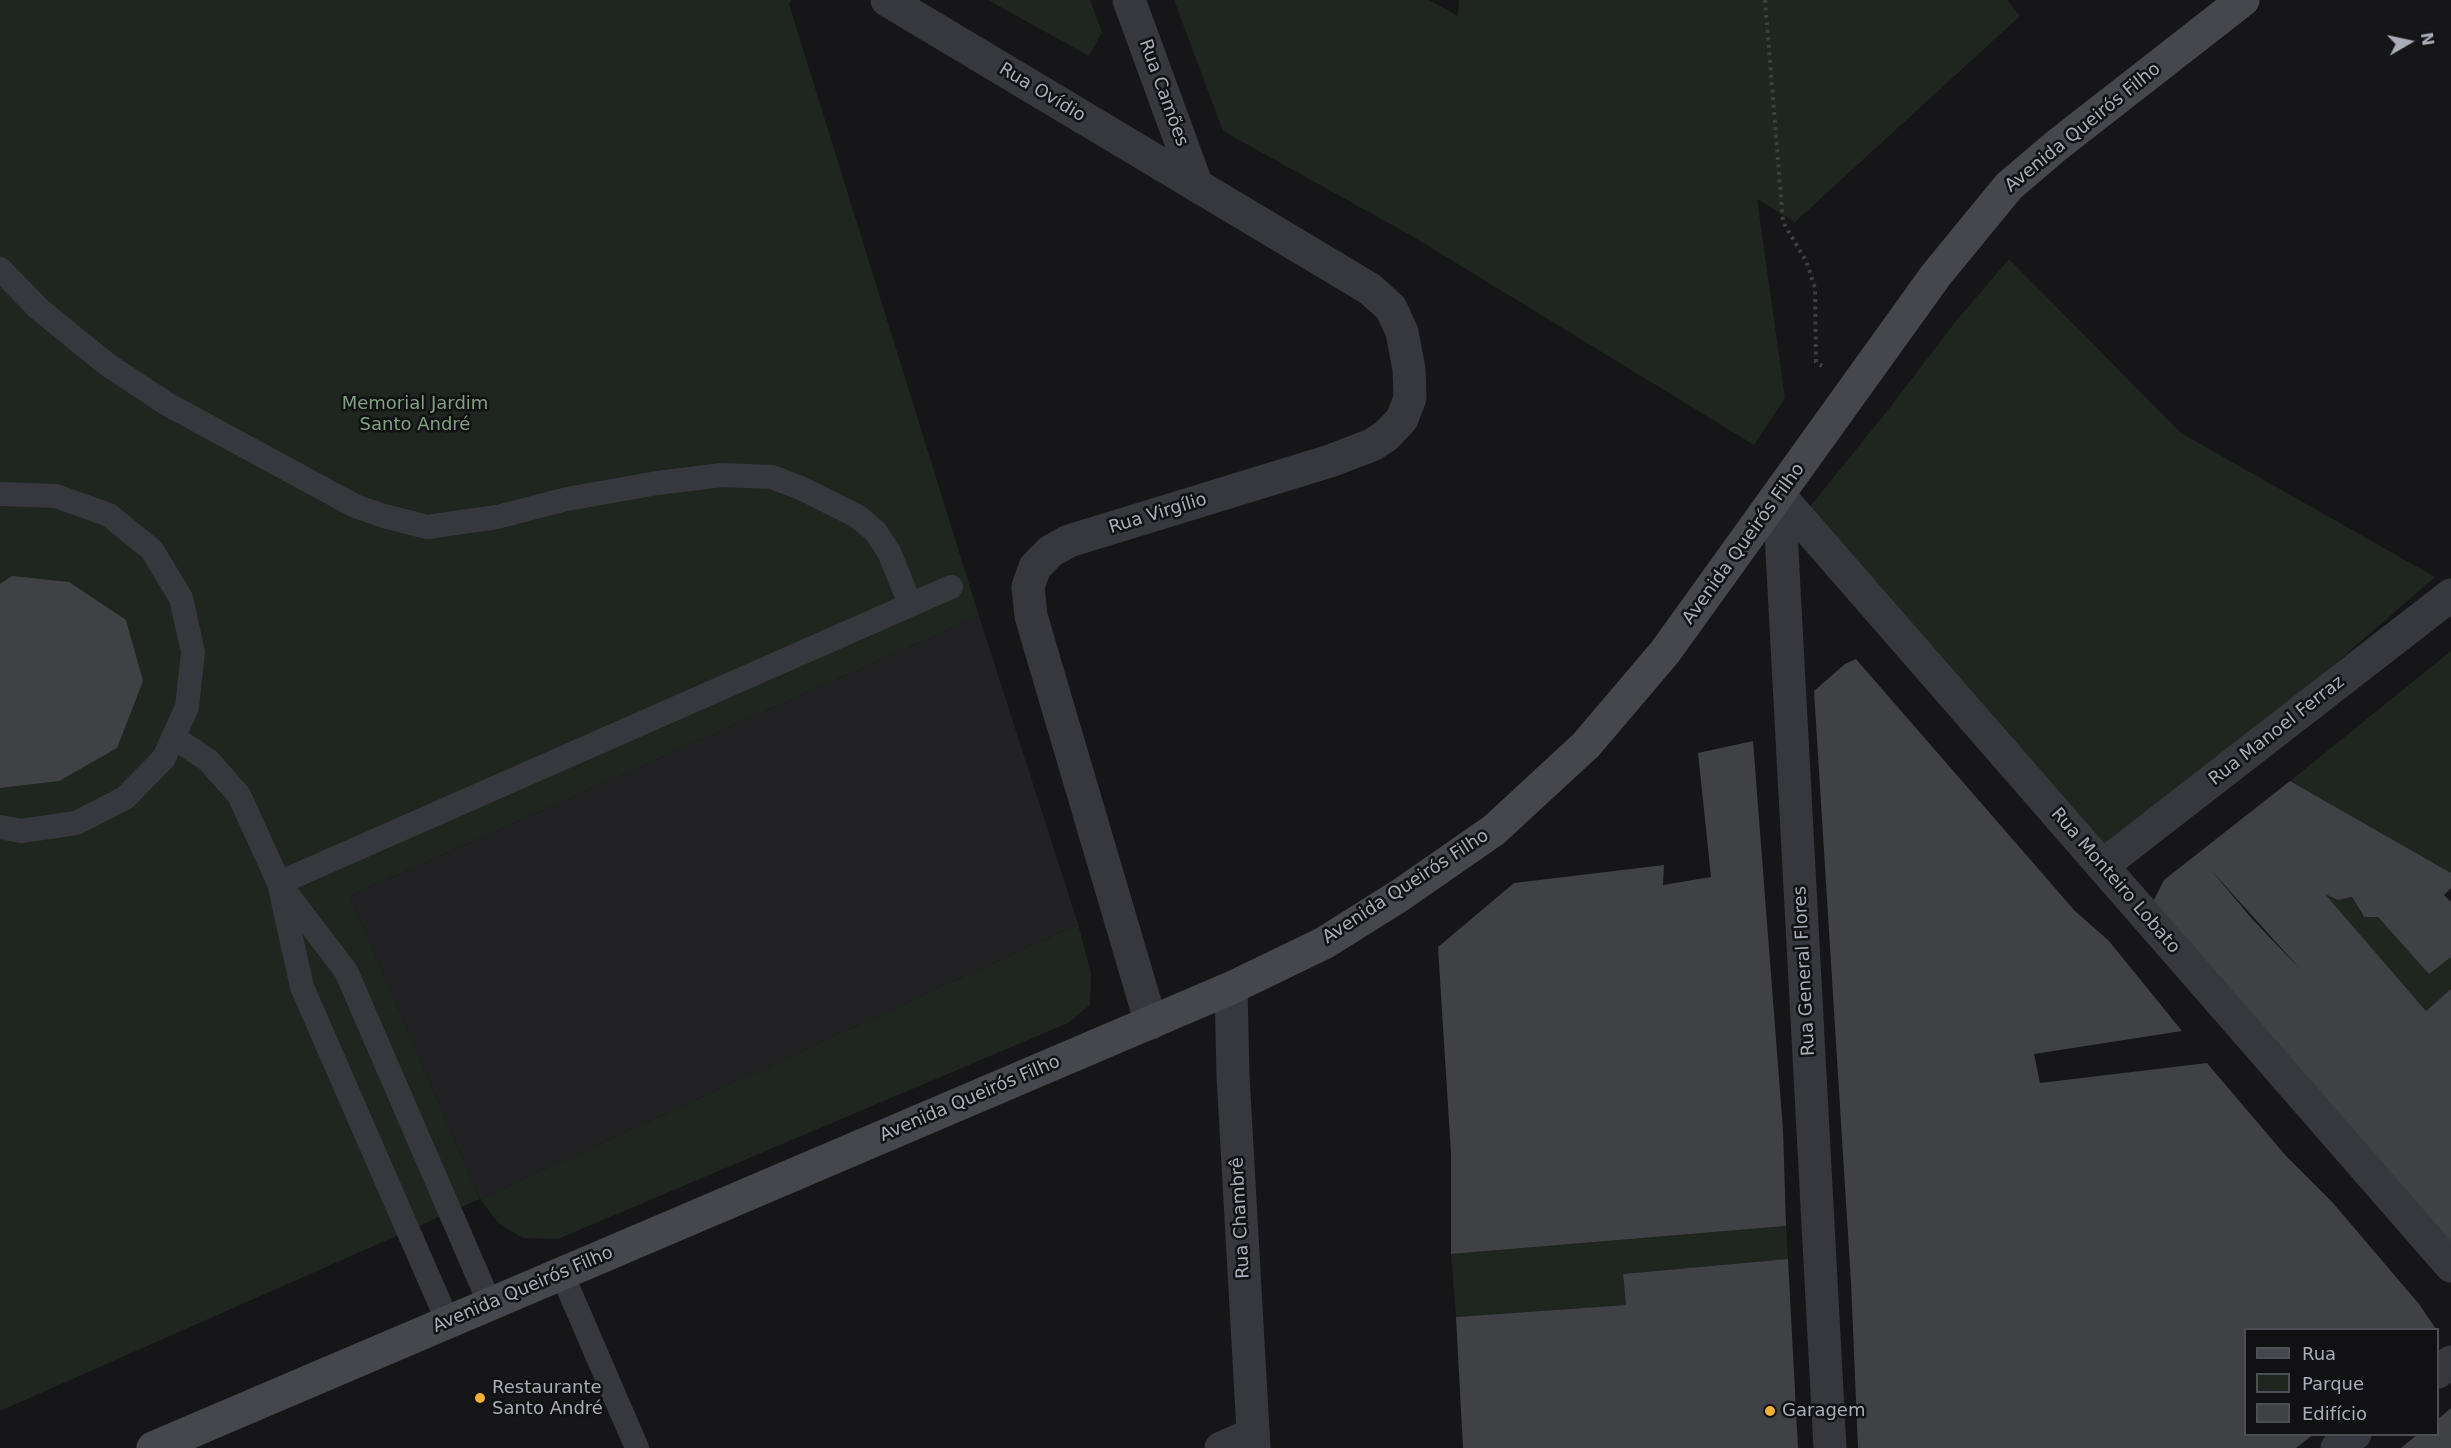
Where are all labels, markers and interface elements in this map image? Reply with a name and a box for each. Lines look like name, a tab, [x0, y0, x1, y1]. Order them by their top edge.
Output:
north arrow	[2379, 12, 2439, 72]
text: N	[2417, 31, 2438, 47]
street label: Rua Camões	[1134, 36, 1192, 150]
street label: Rua Ovídio	[995, 59, 1089, 127]
street label: Avenida Queirós Filho	[2001, 59, 2165, 197]
park label: Memorial Jardim Santo André	[342, 393, 488, 436]
street label: Avenida Queirós Filho	[1678, 459, 1810, 629]
street label: Rua Virgílio	[1106, 489, 1210, 539]
street label: Rua Manoel Ferraz	[2205, 671, 2349, 791]
street label: Rua Monteiro Lobato	[2046, 804, 2184, 958]
street label: Avenida Queirós Filho	[1319, 825, 1493, 949]
street label: Rua General Flores	[1790, 885, 1820, 1057]
street label: Avenida Queirós Filho	[877, 1051, 1063, 1147]
street label: Rua Chambrê	[1227, 1157, 1255, 1279]
street label: Avenida Queirós Filho	[430, 1242, 616, 1338]
legend	[2244, 1328, 2439, 1436]
text: Rua	[2302, 1343, 2336, 1364]
text: Parque	[2302, 1373, 2364, 1394]
place label: Restaurante Santo André	[492, 1377, 603, 1420]
marker: Restaurante Santo André	[473, 1391, 487, 1405]
place label: Garagem	[1782, 1400, 1865, 1422]
text: Edifício	[2302, 1403, 2367, 1424]
marker: Garagem	[1763, 1404, 1777, 1418]

